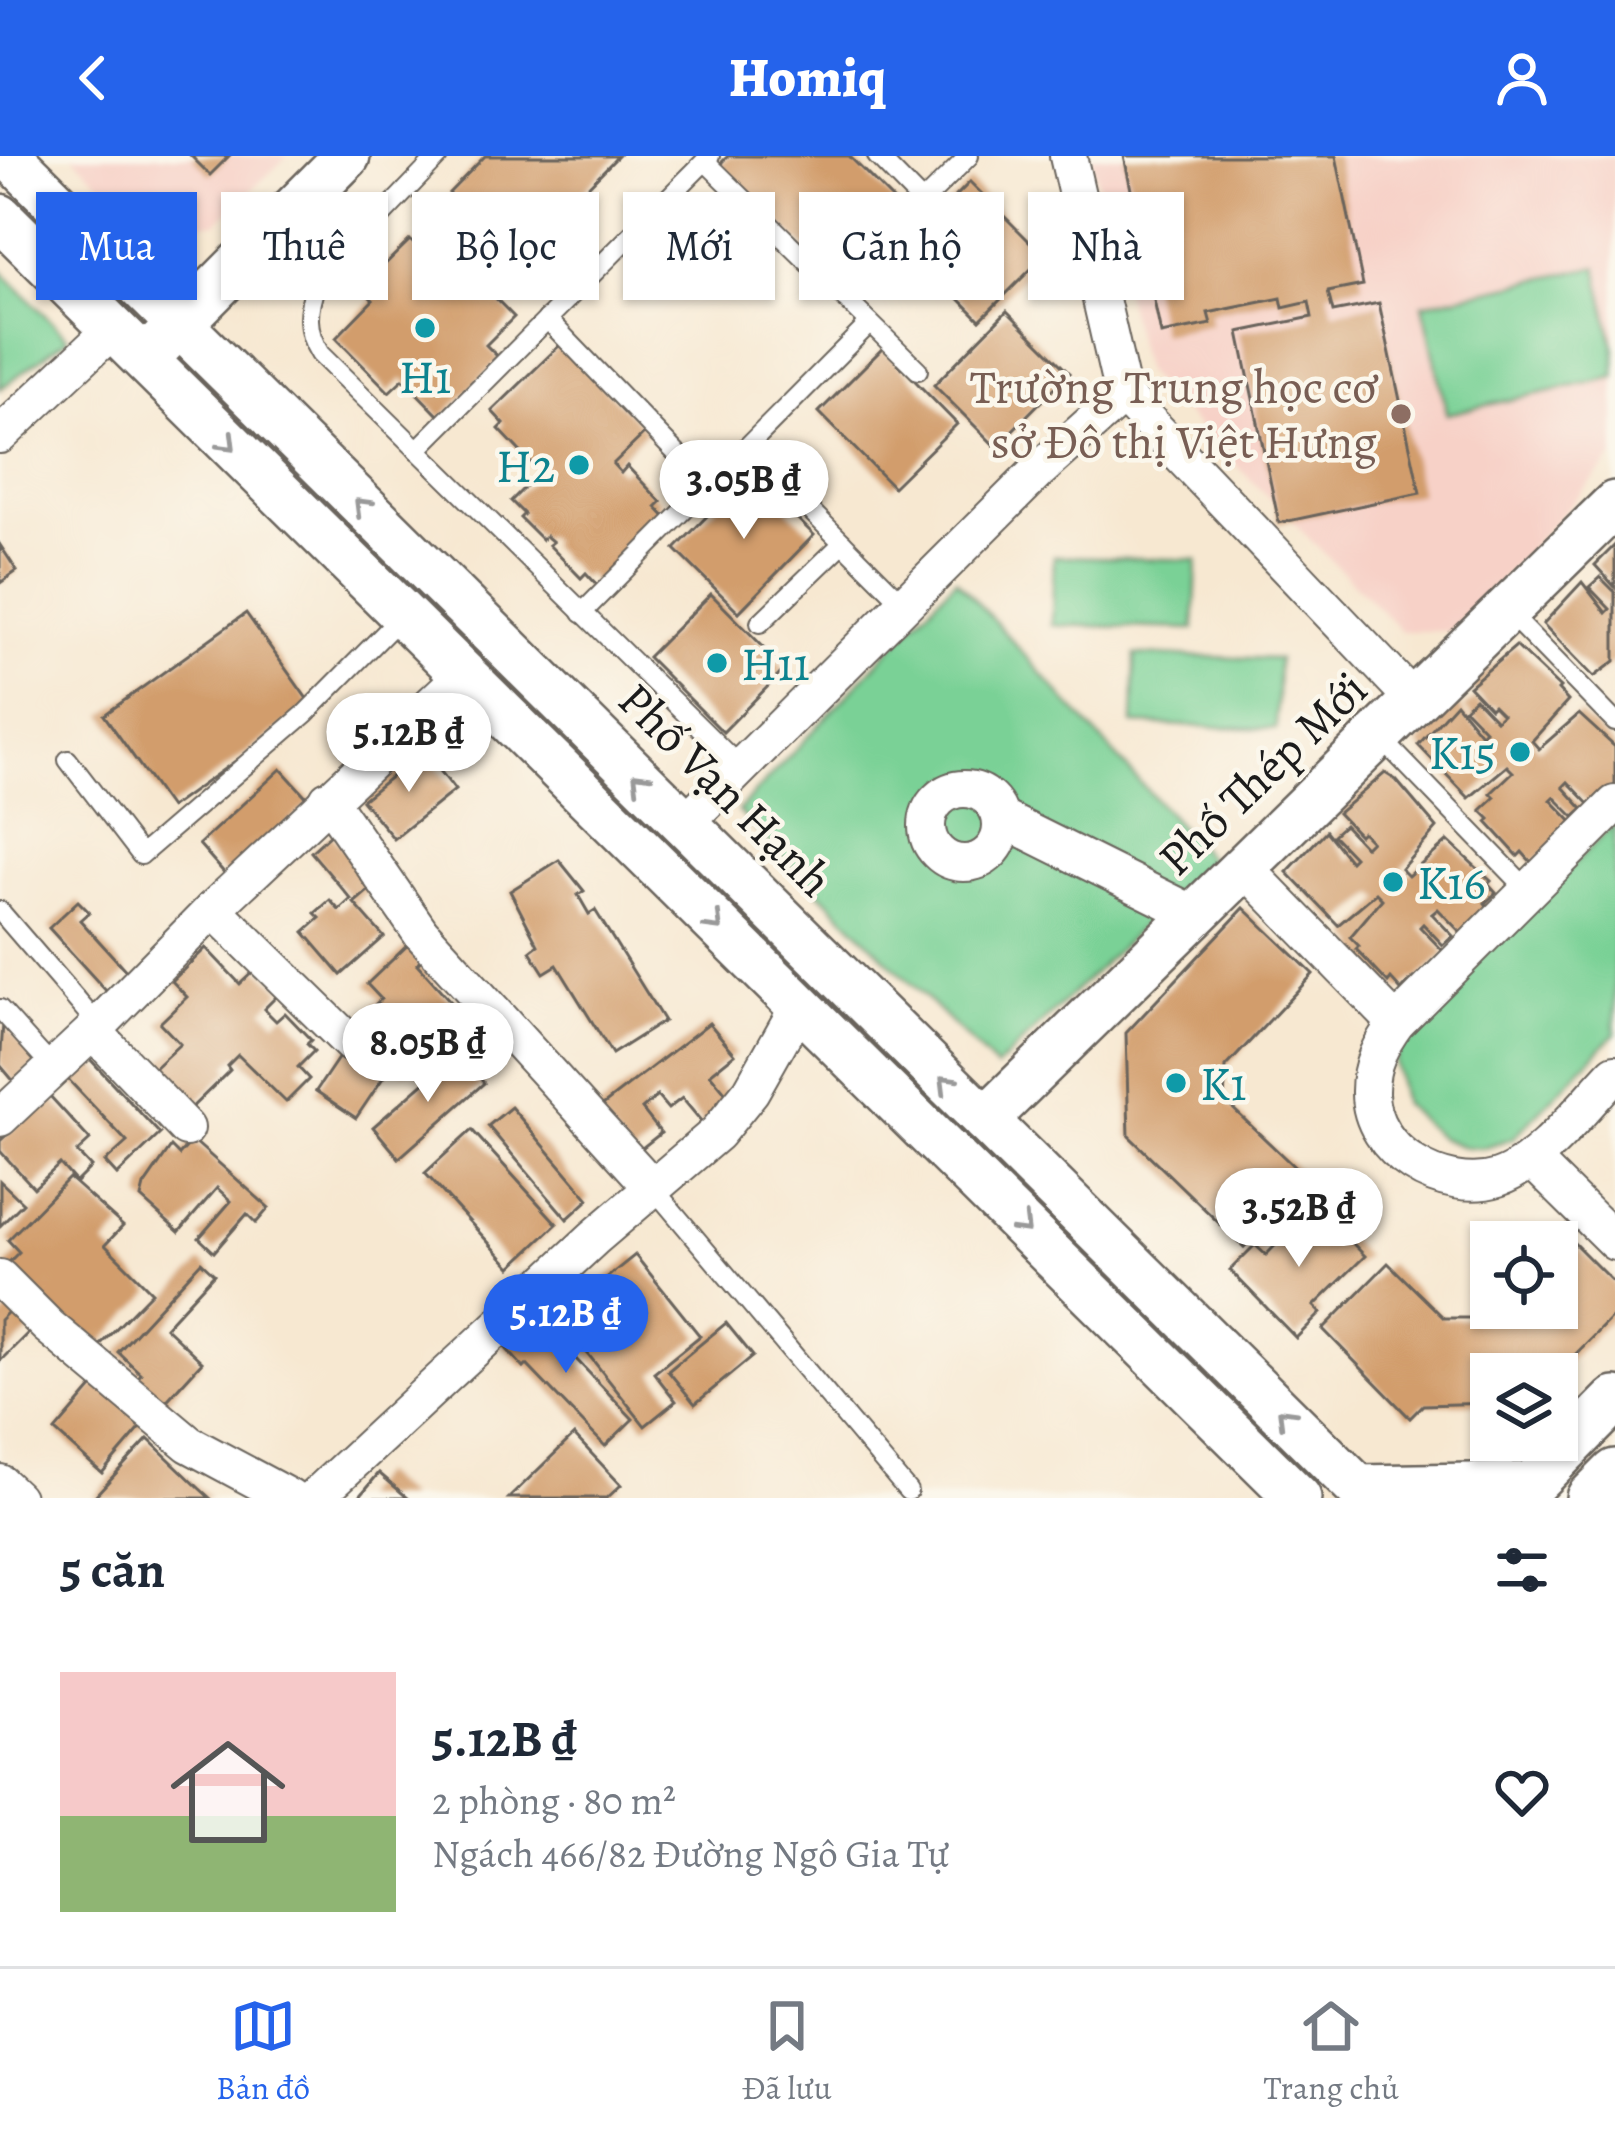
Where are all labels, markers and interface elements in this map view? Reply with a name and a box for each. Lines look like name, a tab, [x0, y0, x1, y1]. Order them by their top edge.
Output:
text: Homiq	[729, 41, 886, 115]
icon: back	[60, 45, 126, 111]
icon: person	[1489, 45, 1555, 111]
chip: Mua	[36, 192, 197, 300]
chip: Thuê	[221, 192, 388, 300]
chip: Bộ lọc	[412, 192, 599, 300]
chip: Mới	[623, 192, 775, 300]
chip: Căn hộ	[799, 192, 1004, 300]
chip: Nhà	[1028, 192, 1184, 300]
marker: H1	[412, 315, 438, 341]
place label: H1	[399, 344, 451, 410]
place label: Trường Trung học cơ sở Đô thị Việt Hưng	[970, 354, 1379, 475]
marker: Trường Trung học cơ sở Đô thị Việt Hưng	[1388, 401, 1414, 427]
one-way arrow	[214, 428, 236, 450]
place label: H2	[496, 433, 555, 499]
pin: 3.05B ₫	[633, 440, 855, 542]
marker: H2	[566, 452, 592, 478]
text: 3.05B ₫	[687, 452, 801, 505]
one-way arrow	[354, 498, 376, 520]
place label: H11	[741, 631, 810, 697]
marker: H11	[704, 650, 730, 676]
street label: Phố Thép Mới	[1144, 657, 1382, 890]
street label: Phố Vạn Hạnh	[603, 668, 847, 912]
pin: 5.12B ₫	[298, 693, 520, 795]
text: 5.12B ₫	[353, 705, 465, 758]
place label: K15	[1429, 720, 1496, 786]
marker: K15	[1507, 739, 1533, 765]
one-way arrow	[632, 772, 654, 794]
place label: K16	[1417, 850, 1486, 916]
marker: K16	[1380, 869, 1406, 895]
one-way arrow	[701, 909, 723, 931]
pin: 8.05B ₫	[317, 1003, 539, 1105]
text: 8.05B ₫	[370, 1015, 486, 1068]
place label: K1	[1200, 1051, 1247, 1117]
marker: K1	[1163, 1070, 1189, 1096]
one-way arrow	[939, 1075, 961, 1097]
pin: 3.52B ₫	[1188, 1168, 1410, 1270]
text: 3.52B ₫	[1242, 1180, 1356, 1233]
one-way arrow	[1009, 1212, 1031, 1234]
map controls	[1470, 1221, 1578, 1461]
button: locate	[1470, 1221, 1578, 1329]
pin: 5.12B ₫	[455, 1274, 677, 1376]
text: 5.12B ₫	[510, 1286, 622, 1339]
button: layers	[1470, 1353, 1578, 1461]
one-way arrow	[1277, 1408, 1299, 1430]
text: 5 căn	[60, 1535, 165, 1605]
icon: filters	[1489, 1537, 1555, 1603]
text: 5.12B ₫	[432, 1704, 578, 1774]
icon: home	[156, 1720, 300, 1864]
icon: heart	[1489, 1759, 1555, 1825]
text: 2 phòng · 80 m²	[432, 1774, 676, 1827]
text: Ngách 466/82 Đường Ngô Gia Tự	[432, 1827, 949, 1880]
tab: Bản đồ	[216, 1993, 310, 2110]
tab: Đã lưu	[742, 1993, 832, 2110]
tab: Trang chủ	[1264, 1993, 1399, 2110]

